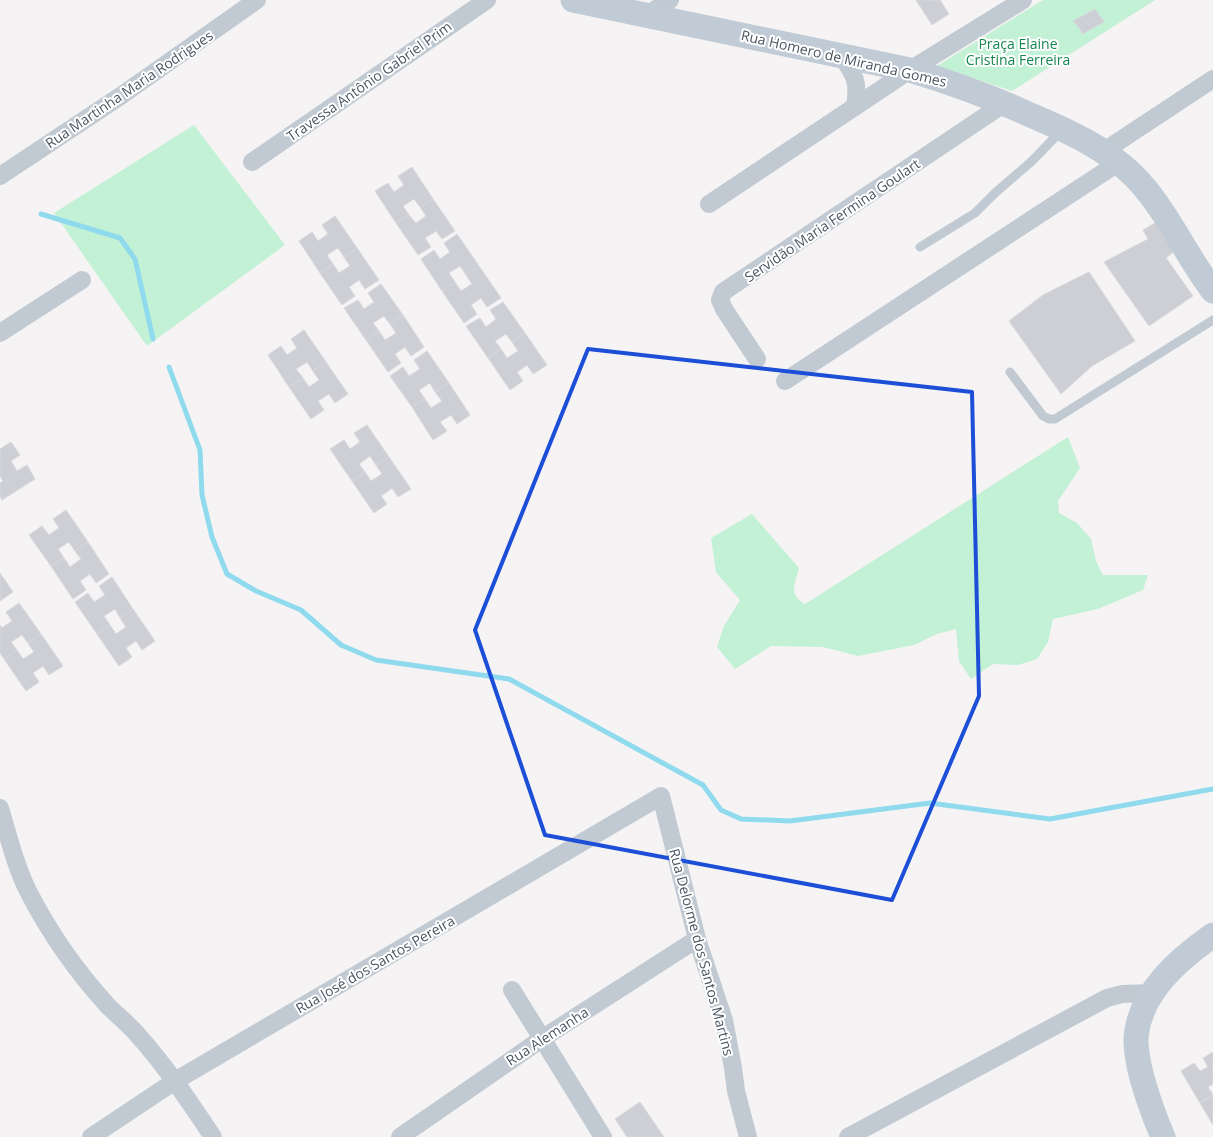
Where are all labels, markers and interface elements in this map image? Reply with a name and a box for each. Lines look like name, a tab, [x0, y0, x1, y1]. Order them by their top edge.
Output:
street label: Travessa Antônio Gabriel Prim	[283, 17, 455, 145]
street label: Rua Martinha Maria Rodrigues	[41, 25, 217, 152]
street label: Rua Homero de Miranda Gomes	[739, 25, 949, 91]
park label: Praça Elaine Cristina Ferreira	[966, 34, 1070, 69]
street label: Servidão Maria Fermina Goulart	[741, 154, 923, 286]
street label: Rua Delorme dos Santos Martins	[665, 846, 739, 1058]
street label: Rua José dos Santos Pereira	[292, 911, 458, 1017]
street label: Rua Alemanha	[502, 1002, 592, 1070]

